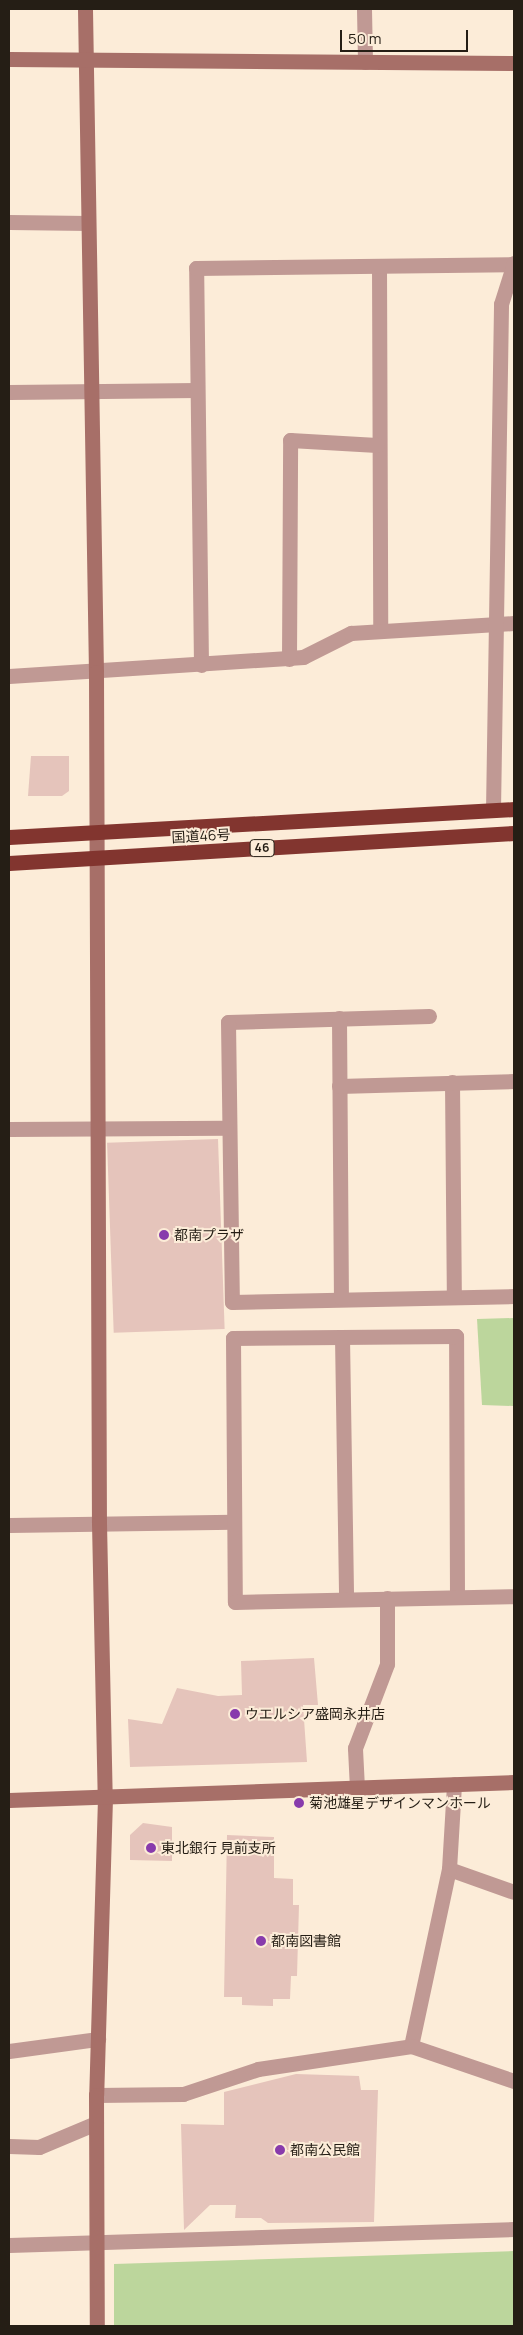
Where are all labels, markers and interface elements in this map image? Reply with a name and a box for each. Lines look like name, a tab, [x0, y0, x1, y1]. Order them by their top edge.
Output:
scale bar	[343, 20, 470, 52]
text: 50 m	[348, 28, 382, 49]
street label: 国道46号	[171, 826, 231, 846]
road number: 46	[250, 838, 274, 858]
place label: 都南プラザ	[174, 1227, 244, 1243]
marker: 都南プラザ	[158, 1229, 170, 1241]
place label: ウエルシア盛岡永井店	[245, 1706, 385, 1722]
marker: ウエルシア盛岡永井店	[229, 1708, 241, 1720]
place label: 菊池雄星デザインマンホール	[309, 1795, 491, 1811]
marker: 菊池雄星デザインマンホール	[293, 1797, 305, 1809]
place label: 東北銀行 見前支所	[161, 1840, 276, 1856]
marker: 東北銀行 見前支所	[145, 1842, 157, 1854]
place label: 都南図書館	[271, 1933, 341, 1949]
marker: 都南図書館	[255, 1935, 267, 1947]
place label: 都南公民館	[290, 2142, 360, 2158]
marker: 都南公民館	[274, 2144, 286, 2156]

